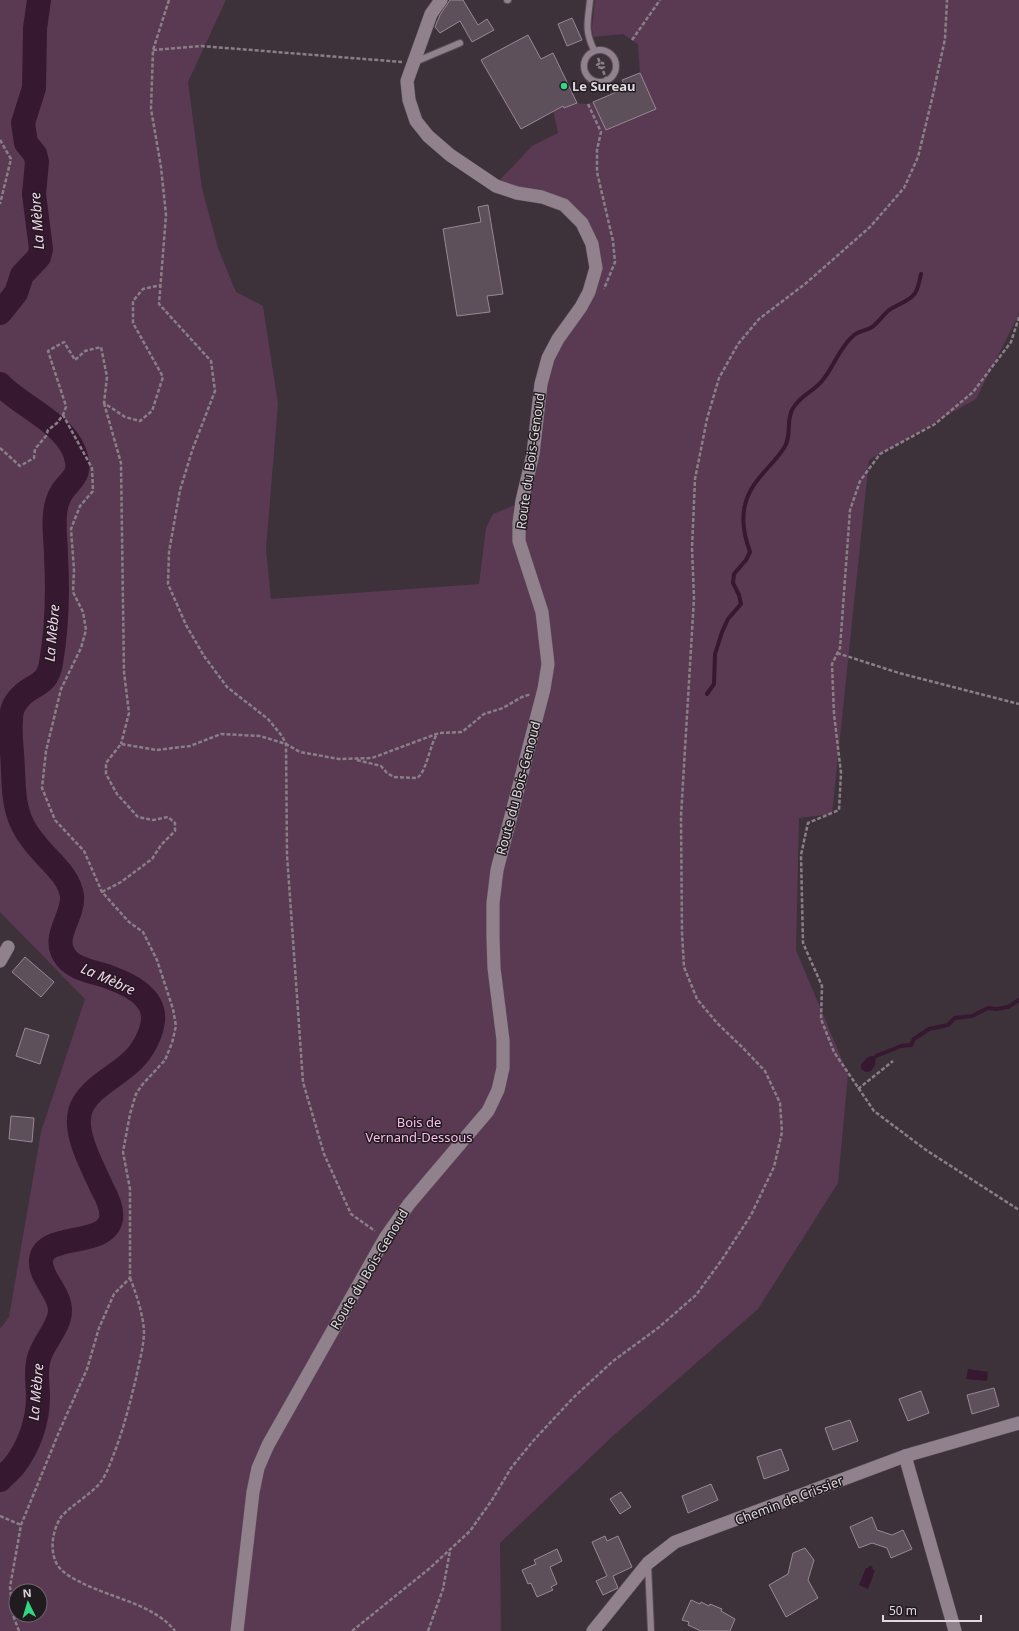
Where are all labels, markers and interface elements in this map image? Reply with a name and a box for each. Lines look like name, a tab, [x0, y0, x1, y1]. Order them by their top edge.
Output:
place label: Le Sureau	[572, 77, 636, 95]
marker: Le Sureau	[559, 81, 569, 91]
water label: La Mèbre	[25, 192, 48, 250]
street label: Route du Bois-Genoud	[512, 392, 548, 530]
water label: La Mèbre	[40, 604, 63, 662]
street label: Route du Bois-Genoud	[491, 719, 545, 857]
water label: La Mèbre	[78, 958, 138, 999]
park label: Bois de Vernand-Dessous	[365, 1113, 473, 1146]
street label: Route du Bois-Genoud	[326, 1205, 412, 1333]
water label: La Mèbre	[24, 1363, 47, 1421]
street label: Chemin de Crissier	[732, 1471, 846, 1529]
north arrow	[8, 1583, 48, 1623]
text: N	[22, 1585, 32, 1600]
scale bar	[883, 1597, 981, 1623]
text: 50 m	[889, 1602, 917, 1619]

